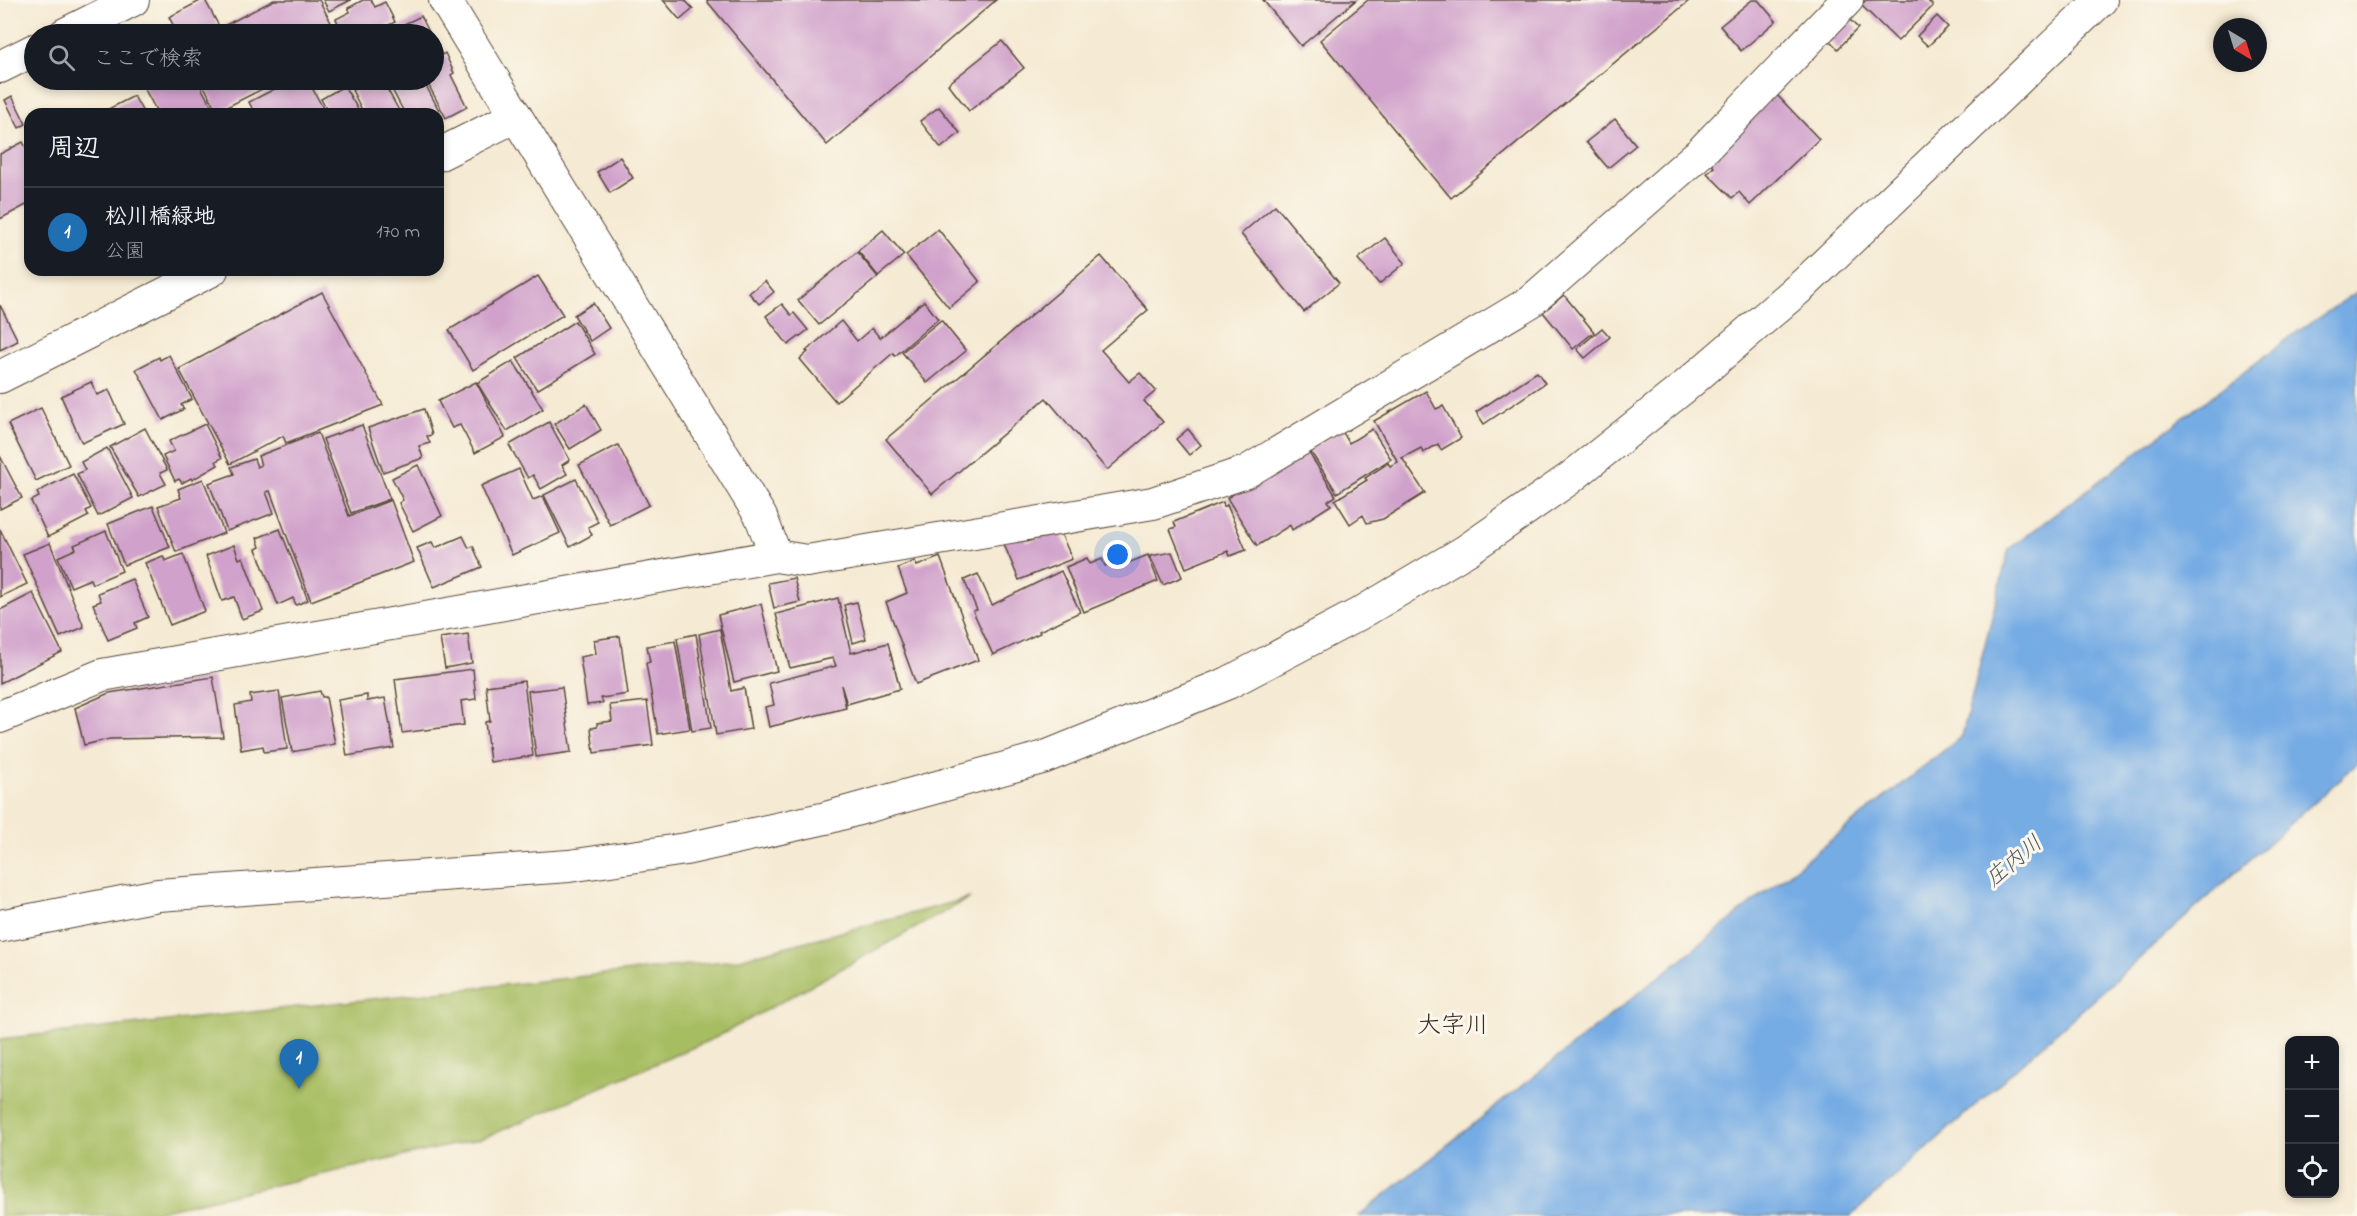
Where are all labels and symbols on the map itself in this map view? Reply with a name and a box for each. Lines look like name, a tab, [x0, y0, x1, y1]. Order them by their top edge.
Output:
north arrow	[2213, 18, 2267, 72]
your location	[1103, 540, 1132, 569]
water label: 庄内川	[1979, 829, 2050, 896]
district label: 大字川	[1417, 1009, 1489, 1044]
pin: 1	[280, 1040, 318, 1089]

